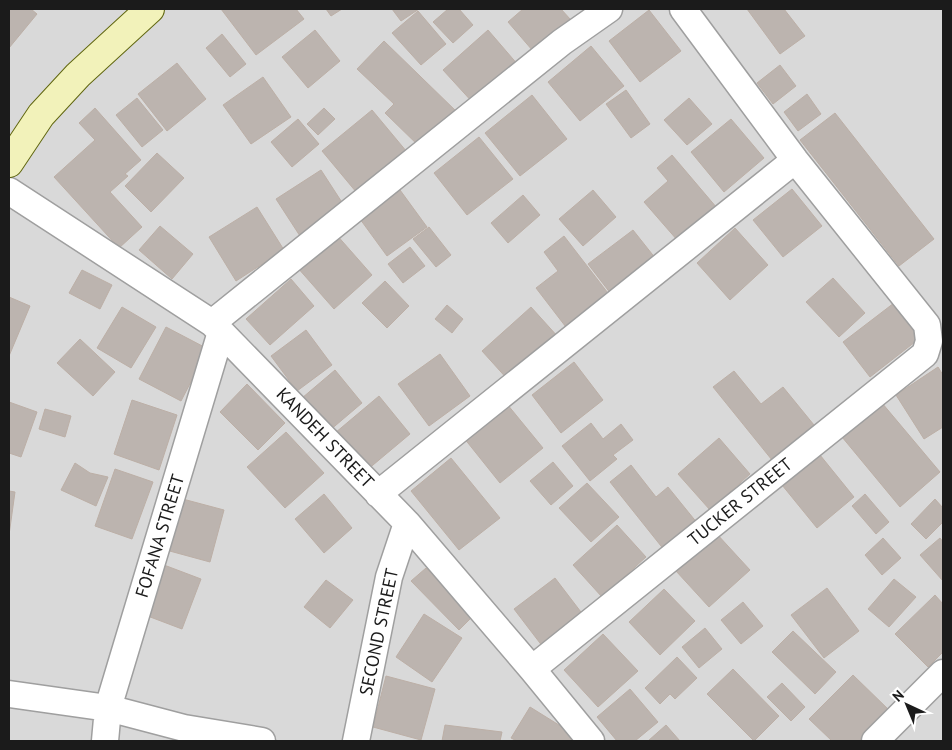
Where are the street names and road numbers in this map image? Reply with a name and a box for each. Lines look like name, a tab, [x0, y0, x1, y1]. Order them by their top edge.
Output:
street label: KANDEH STREET	[272, 383, 379, 493]
street label: TUCKER STREET	[683, 452, 797, 551]
street label: FOFANA STREET	[130, 471, 189, 600]
street label: SECOND STREET	[354, 566, 403, 698]

